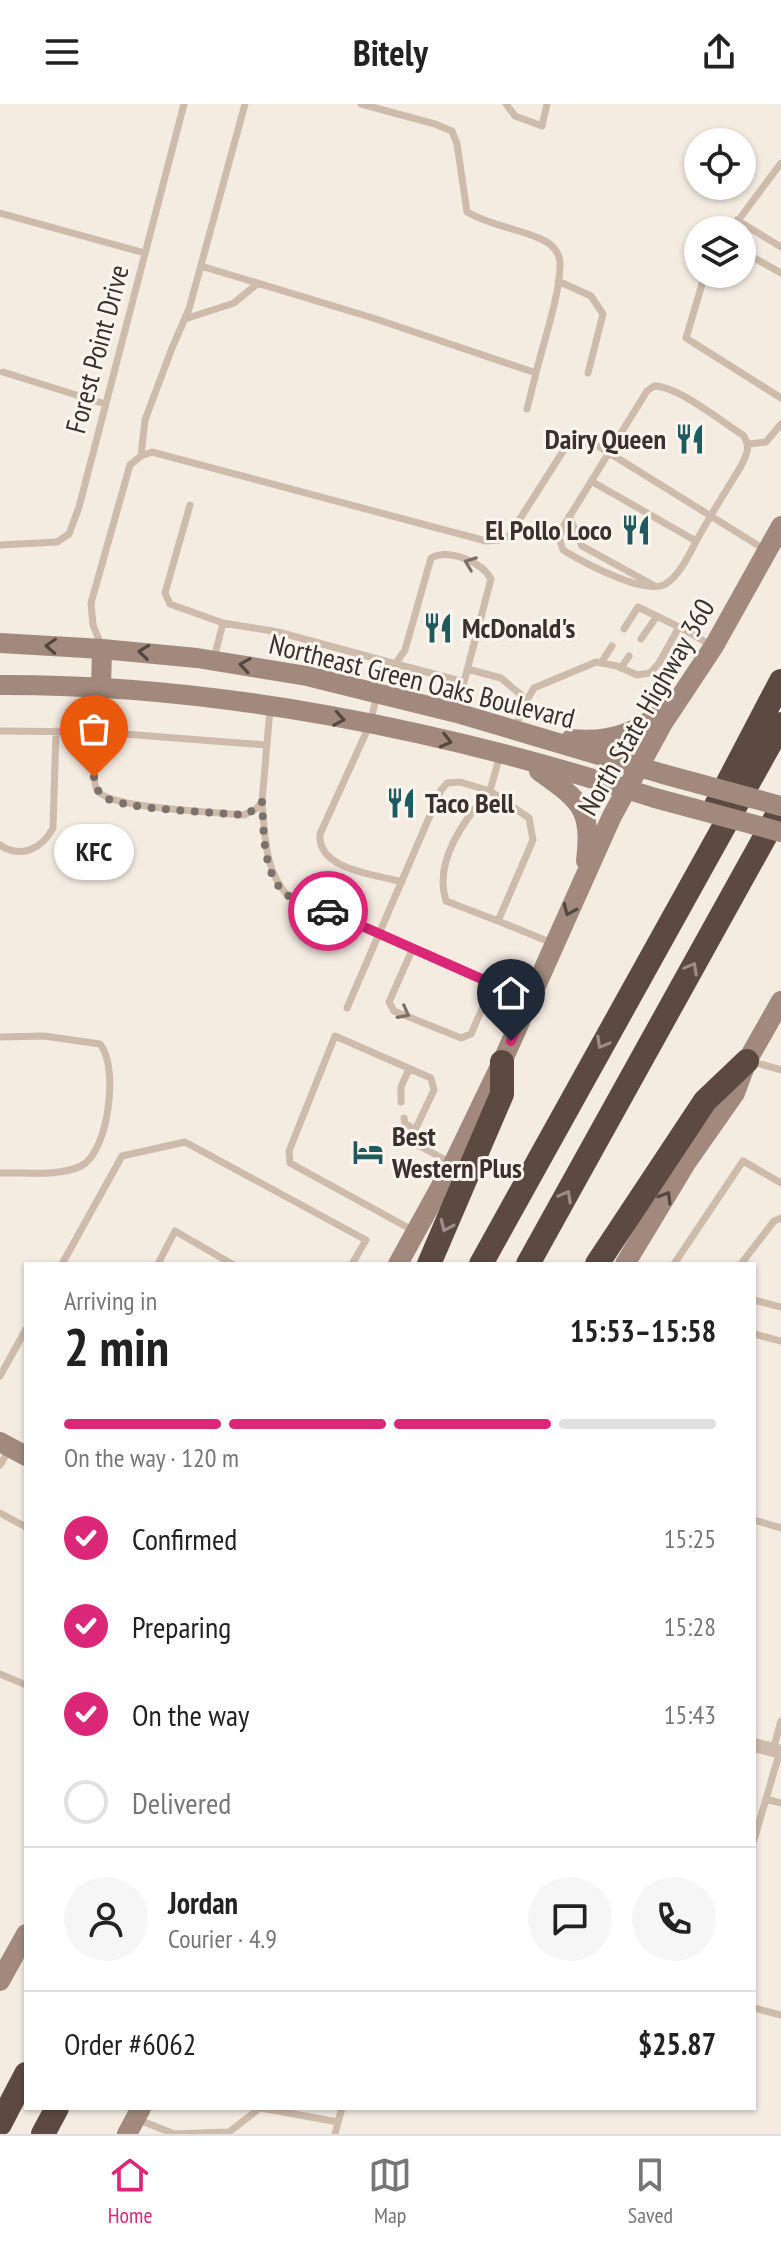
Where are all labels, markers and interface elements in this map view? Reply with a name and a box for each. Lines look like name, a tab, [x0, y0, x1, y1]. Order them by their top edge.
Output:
text: Bitely	[353, 29, 428, 76]
icon: menu	[40, 30, 84, 74]
icon: share	[697, 30, 741, 74]
map controls	[684, 128, 756, 288]
button: locate	[684, 128, 756, 200]
button: layers	[684, 216, 756, 288]
street label: Forest Point Drive	[56, 261, 137, 437]
place label: Dairy Queen	[545, 420, 666, 457]
restaurant icon: Dairy Queen	[673, 422, 707, 456]
place label: El Pollo Loco	[485, 511, 612, 548]
restaurant icon: El Pollo Loco	[619, 513, 653, 547]
one-way arrow	[464, 556, 478, 573]
street label: North State Highway 360	[569, 592, 723, 822]
place label: McDonald's	[462, 609, 576, 646]
restaurant icon: McDonald's	[421, 611, 455, 645]
street label: Northeast Green Oaks Boulevard	[265, 625, 579, 736]
one-way arrow	[44, 638, 57, 655]
one-way arrow	[137, 644, 150, 661]
one-way arrow	[238, 658, 252, 675]
pin	[60, 695, 128, 777]
icon: bag	[72, 707, 116, 751]
one-way arrow	[333, 709, 346, 726]
one-way arrow	[438, 731, 452, 748]
place label: Taco Bell	[425, 784, 515, 821]
restaurant icon: Taco Bell	[384, 786, 418, 820]
callout: KFC	[54, 825, 134, 881]
text: KFC	[76, 835, 112, 868]
courier	[288, 871, 368, 951]
icon: car	[306, 889, 350, 933]
one-way arrow	[563, 902, 579, 916]
pin	[477, 959, 545, 1041]
one-way arrow	[682, 963, 698, 977]
icon: home	[489, 971, 533, 1015]
one-way arrow	[396, 1004, 410, 1019]
one-way arrow	[596, 1035, 612, 1049]
place label: Best Western Plus	[391, 1117, 522, 1186]
hotel icon: Best Western Plus	[351, 1135, 385, 1169]
one-way arrow	[556, 1190, 572, 1205]
one-way arrow	[656, 1191, 671, 1206]
one-way arrow	[440, 1218, 456, 1233]
text: Arriving in	[64, 1284, 157, 1317]
text: 15:53–15:58	[570, 1311, 716, 1350]
text: 2 min	[64, 1313, 169, 1380]
text: On the way · 120 m	[64, 1441, 239, 1474]
icon: check	[64, 1516, 108, 1560]
text: Confirmed	[132, 1519, 237, 1558]
text: 15:25	[664, 1522, 716, 1555]
icon: check	[64, 1604, 108, 1648]
text: Preparing	[132, 1607, 231, 1646]
text: 15:28	[664, 1610, 716, 1643]
icon: check	[64, 1692, 108, 1736]
text: On the way	[132, 1695, 249, 1734]
text: 15:43	[664, 1698, 716, 1731]
text: Delivered	[132, 1783, 231, 1822]
button: person	[64, 1877, 148, 1961]
button: chat	[528, 1877, 612, 1961]
button: phone	[632, 1877, 716, 1961]
text: Jordan	[168, 1883, 238, 1922]
text: Courier · 4.9	[168, 1922, 277, 1955]
text: Order #6062	[64, 2024, 196, 2063]
text: $25.87	[638, 2024, 716, 2063]
tab: Home	[108, 2153, 153, 2229]
tab: Map	[368, 2153, 412, 2229]
tab: Saved	[628, 2153, 673, 2229]

